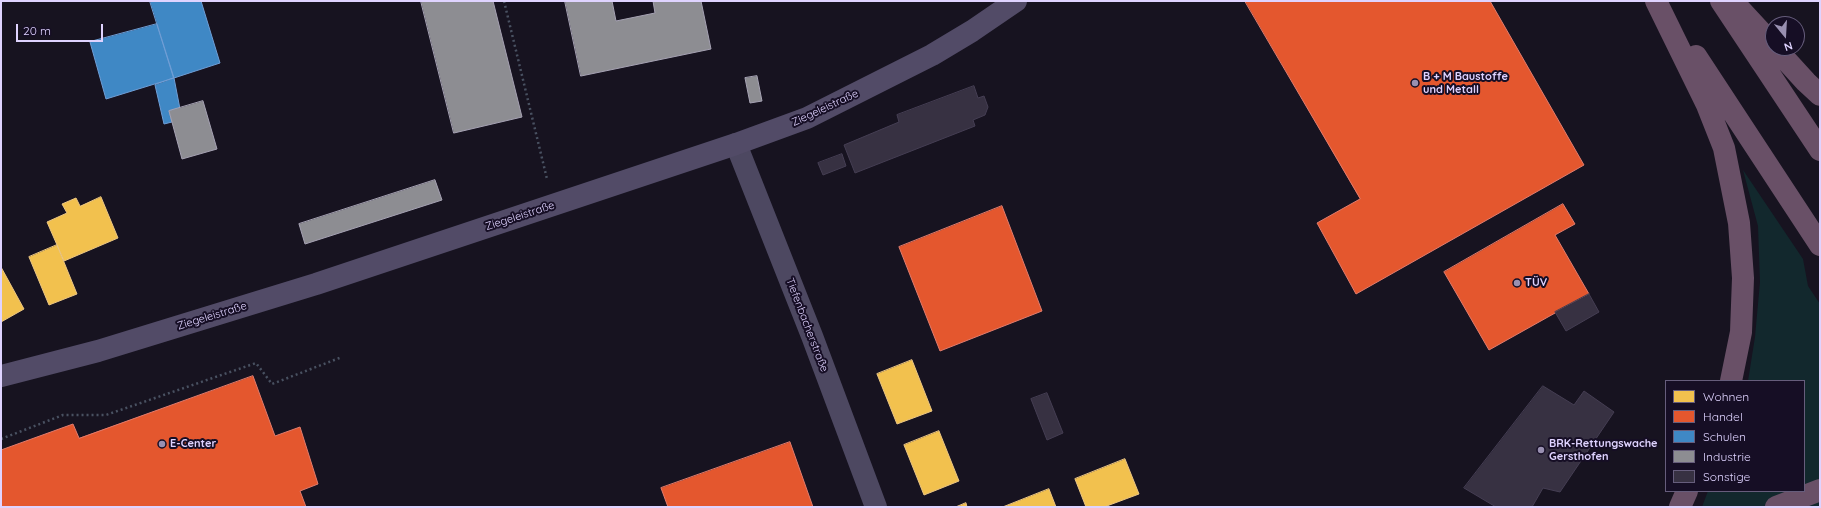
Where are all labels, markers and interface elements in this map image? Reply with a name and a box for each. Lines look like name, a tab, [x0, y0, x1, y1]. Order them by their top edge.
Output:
scale bar	[18, 16, 105, 42]
north arrow	[1765, 16, 1805, 56]
text: 20 m	[23, 23, 51, 38]
text: N	[1782, 39, 1794, 54]
place label: B + M Baustoffe und Metall	[1423, 70, 1508, 96]
marker: B + M Baustoffe und Metall	[1410, 78, 1420, 88]
street label: Ziegeleistraße	[790, 87, 860, 129]
street label: Ziegeleistraße	[484, 199, 556, 233]
street label: Tiefenbacherstraße	[783, 276, 831, 374]
place label: TÜV	[1525, 276, 1547, 290]
marker: TÜV	[1512, 278, 1522, 288]
street label: Ziegeleistraße	[176, 299, 248, 333]
legend	[1665, 380, 1805, 492]
text: Wohnen	[1703, 389, 1749, 404]
text: Handel	[1703, 409, 1743, 424]
text: Schulen	[1703, 429, 1746, 444]
place label: E-Center	[170, 437, 216, 451]
place label: BRK-Rettungswache Gersthofen	[1549, 437, 1658, 463]
marker: E-Center	[157, 439, 167, 449]
marker: BRK-Rettungswache Gersthofen	[1536, 445, 1546, 455]
text: Industrie	[1703, 449, 1751, 464]
text: Sonstige	[1703, 469, 1750, 484]

